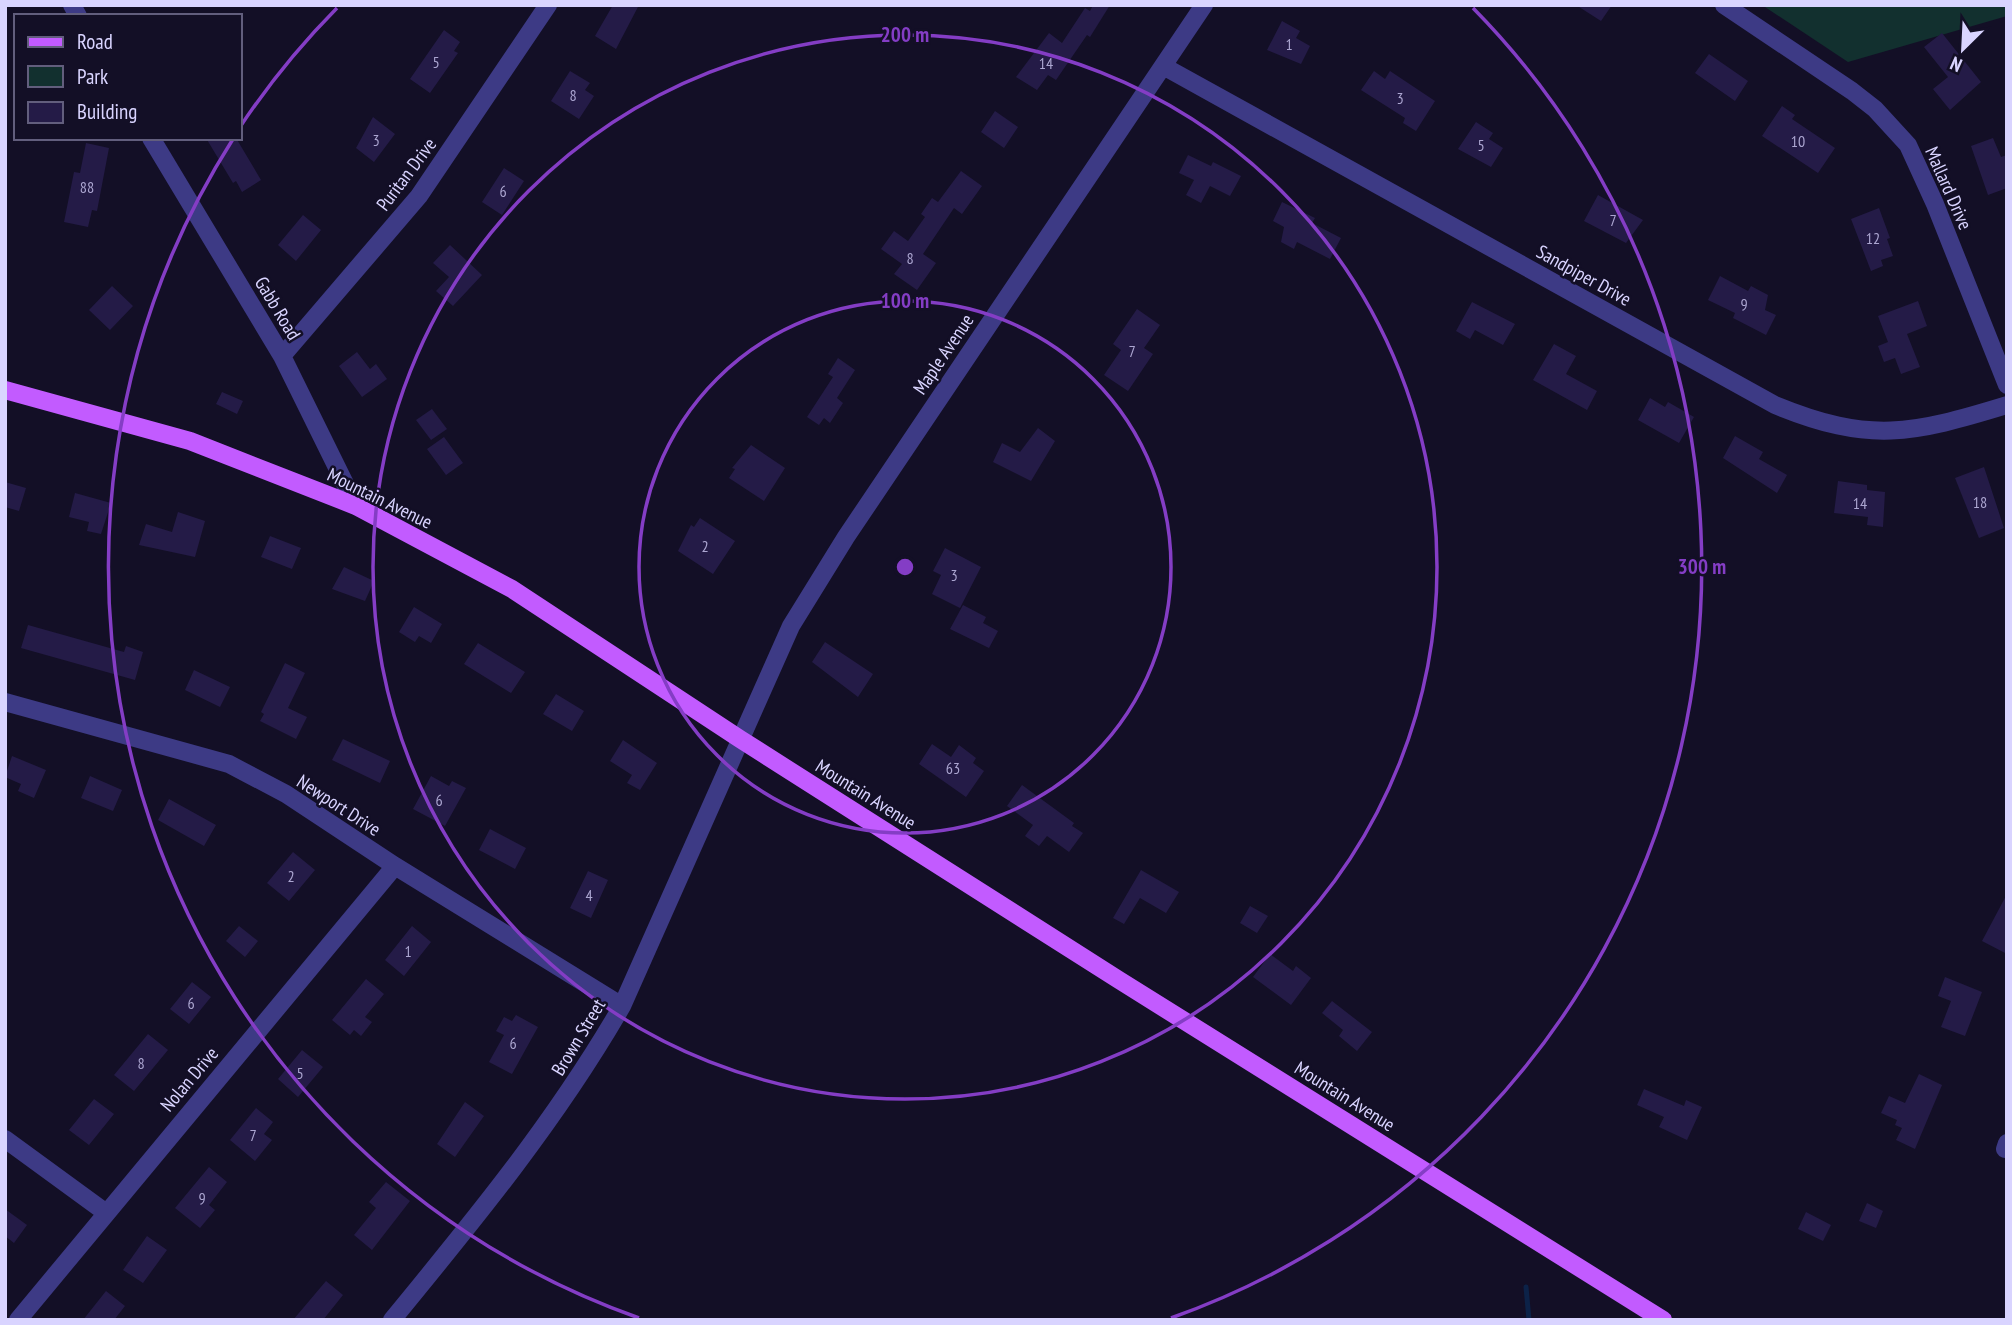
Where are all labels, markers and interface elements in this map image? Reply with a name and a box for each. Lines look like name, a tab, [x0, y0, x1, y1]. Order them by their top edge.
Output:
legend	[14, 14, 242, 140]
north arrow	[1928, 14, 1998, 84]
text: 200 m	[881, 21, 929, 48]
text: Road	[77, 28, 113, 55]
house number: 1	[1285, 34, 1293, 54]
text: N	[1947, 51, 1966, 78]
house number: 5	[432, 52, 440, 72]
house number: 14	[1039, 53, 1053, 73]
text: Park	[77, 63, 108, 90]
house number: 8	[569, 85, 577, 105]
house number: 3	[1396, 88, 1404, 108]
text: Building	[77, 98, 137, 125]
house number: 3	[372, 130, 380, 150]
house number: 10	[1791, 131, 1805, 151]
street label: Puritan Drive	[371, 133, 441, 215]
house number: 5	[1477, 135, 1485, 155]
street label: Mallard Drive	[1920, 143, 1978, 233]
house number: 88	[80, 177, 94, 197]
house number: 6	[499, 181, 507, 201]
house number: 7	[1609, 210, 1617, 230]
house number: 12	[1866, 228, 1880, 248]
street label: Sandpiper Drive	[1532, 239, 1636, 311]
house number: 8	[906, 248, 914, 268]
street label: Gabb Road	[250, 272, 306, 344]
text: 100 m	[881, 287, 929, 314]
house number: 9	[1740, 294, 1748, 314]
street label: Maple Avenue	[907, 309, 979, 399]
house number: 7	[1128, 341, 1136, 361]
street label: Mountain Avenue	[324, 462, 437, 534]
house number: 18	[1973, 492, 1987, 512]
house number: 14	[1853, 493, 1867, 513]
house number: 2	[701, 536, 709, 556]
text: 300 m	[1678, 553, 1726, 580]
centre of rings	[893, 555, 917, 579]
house number: 3	[950, 565, 958, 585]
street label: Mountain Avenue	[811, 754, 921, 834]
house number: 63	[946, 758, 960, 778]
street label: Newport Drive	[293, 769, 386, 841]
house number: 6	[435, 790, 443, 810]
house number: 2	[287, 866, 295, 886]
house number: 4	[585, 885, 593, 905]
house number: 1	[404, 941, 412, 961]
house number: 6	[187, 993, 195, 1013]
street label: Brown Street	[546, 994, 611, 1080]
house number: 6	[509, 1033, 517, 1053]
street label: Nolan Drive	[155, 1042, 223, 1116]
house number: 8	[137, 1053, 145, 1073]
street label: Mountain Avenue	[1290, 1056, 1400, 1136]
house number: 5	[296, 1063, 304, 1083]
house number: 7	[249, 1125, 257, 1145]
house number: 9	[198, 1188, 206, 1208]

